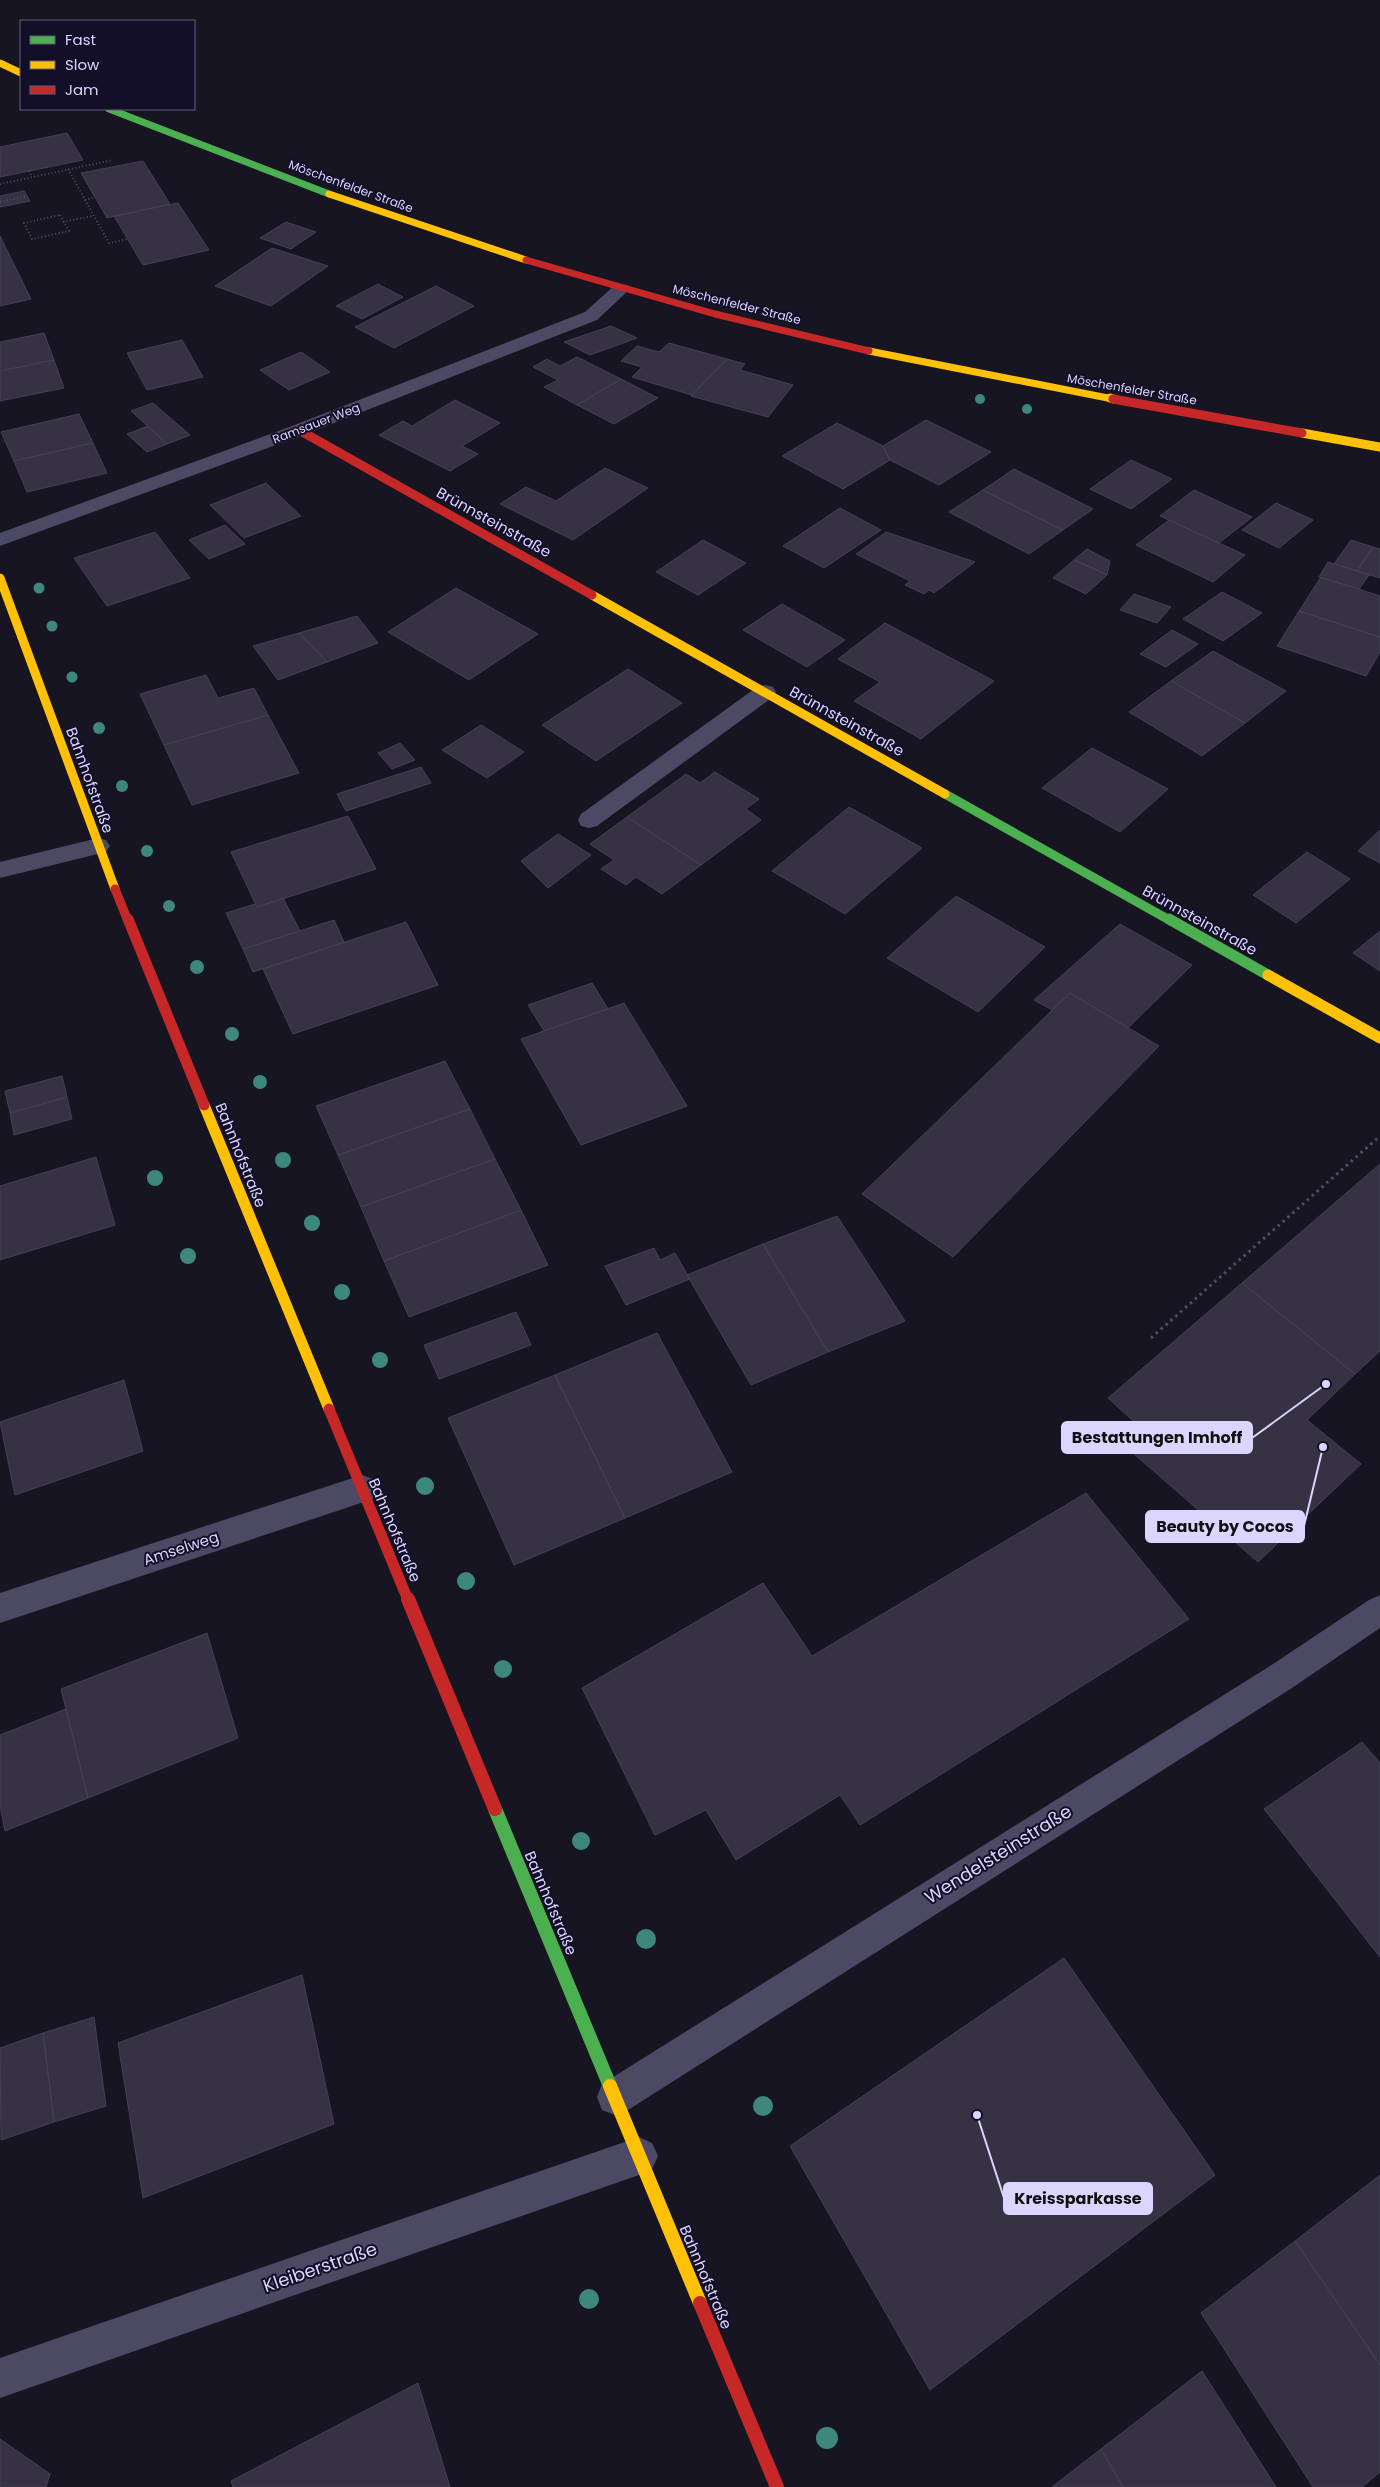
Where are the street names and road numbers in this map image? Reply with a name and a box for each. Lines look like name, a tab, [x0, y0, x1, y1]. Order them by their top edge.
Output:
street label: Möschenfelder Straße	[286, 156, 416, 216]
street label: Möschenfelder Straße	[671, 280, 803, 328]
street label: Möschenfelder Straße	[1066, 369, 1198, 409]
street label: Ramsauer Weg	[270, 399, 362, 447]
street label: Brünnsteinstraße	[433, 482, 555, 562]
street label: Brünnsteinstraße	[786, 681, 908, 761]
street label: Bahnhofstraße	[61, 724, 119, 836]
street label: Brünnsteinstraße	[1139, 880, 1261, 960]
street label: Bahnhofstraße	[210, 1100, 272, 1210]
street label: Bahnhofstraße	[364, 1475, 426, 1585]
street label: Amselweg	[141, 1526, 221, 1570]
street label: Wendelsteinstraße	[920, 1799, 1076, 1909]
street label: Bahnhofstraße	[520, 1848, 582, 1958]
street label: Bahnhofstraße	[675, 2222, 737, 2332]
street label: Kleiberstraße	[260, 2236, 380, 2298]

